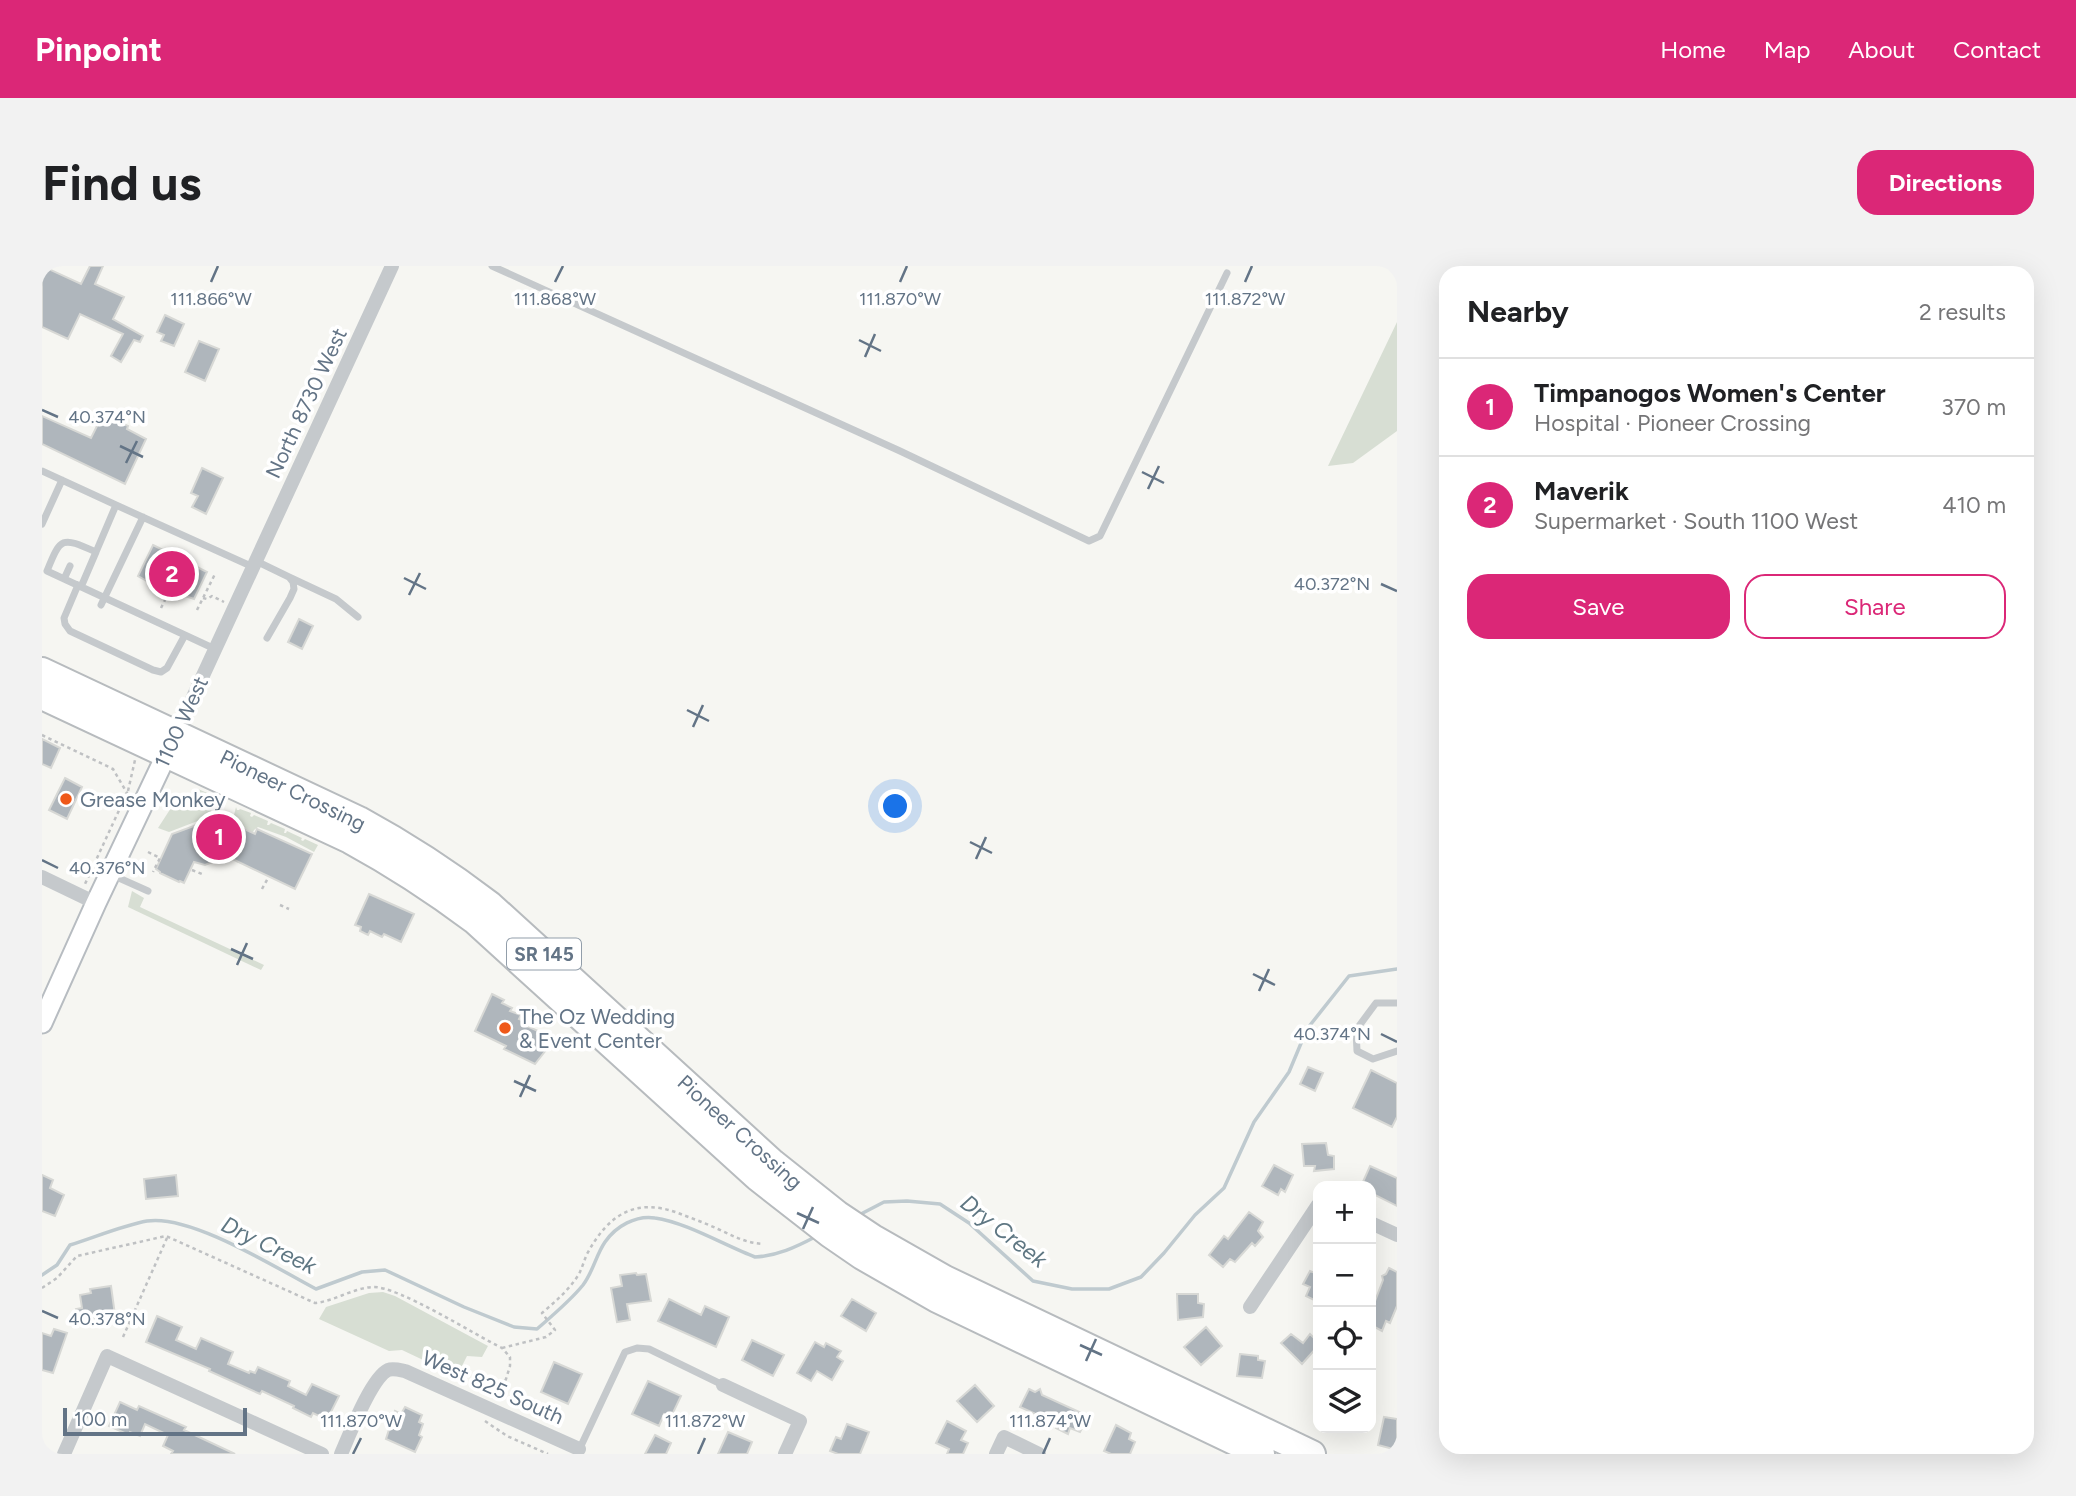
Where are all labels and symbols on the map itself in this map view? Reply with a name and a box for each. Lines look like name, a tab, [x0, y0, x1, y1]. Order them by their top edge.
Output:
text: 111.866°W	[170, 288, 252, 310]
text: 111.868°W	[514, 288, 597, 310]
text: 111.870°W	[859, 288, 942, 310]
text: 111.872°W	[1205, 288, 1286, 310]
street label: North 8730 West	[260, 324, 352, 482]
text: 40.374°N	[68, 406, 146, 428]
pin: 2	[149, 548, 195, 600]
text: 40.372°N	[1294, 573, 1370, 595]
street label: 1100 West	[149, 672, 213, 772]
street label: Pioneer Crossing	[216, 744, 370, 836]
place label: Grease Monkey	[80, 787, 226, 812]
your location	[878, 789, 912, 823]
marker: Grease Monkey	[58, 791, 74, 807]
pin: 1	[196, 811, 242, 863]
text: 40.376°N	[69, 857, 145, 879]
road number: SR 145	[507, 939, 581, 970]
place label: The Oz Wedding & Event Center	[519, 1004, 675, 1053]
marker: The Oz Wedding & Event Center	[497, 1020, 513, 1036]
text: 40.374°N	[1293, 1023, 1371, 1045]
street label: Pioneer Crossing	[673, 1069, 807, 1195]
water label: Dry Creek	[955, 1189, 1054, 1274]
water label: Dry Creek	[217, 1210, 322, 1280]
text: 40.378°N	[68, 1308, 146, 1330]
street label: West 825 South	[418, 1345, 568, 1429]
scale bar	[63, 1405, 247, 1437]
text: 111.870°W	[320, 1410, 403, 1432]
text: 111.872°W	[665, 1410, 746, 1432]
text: 111.874°W	[1009, 1410, 1092, 1432]

